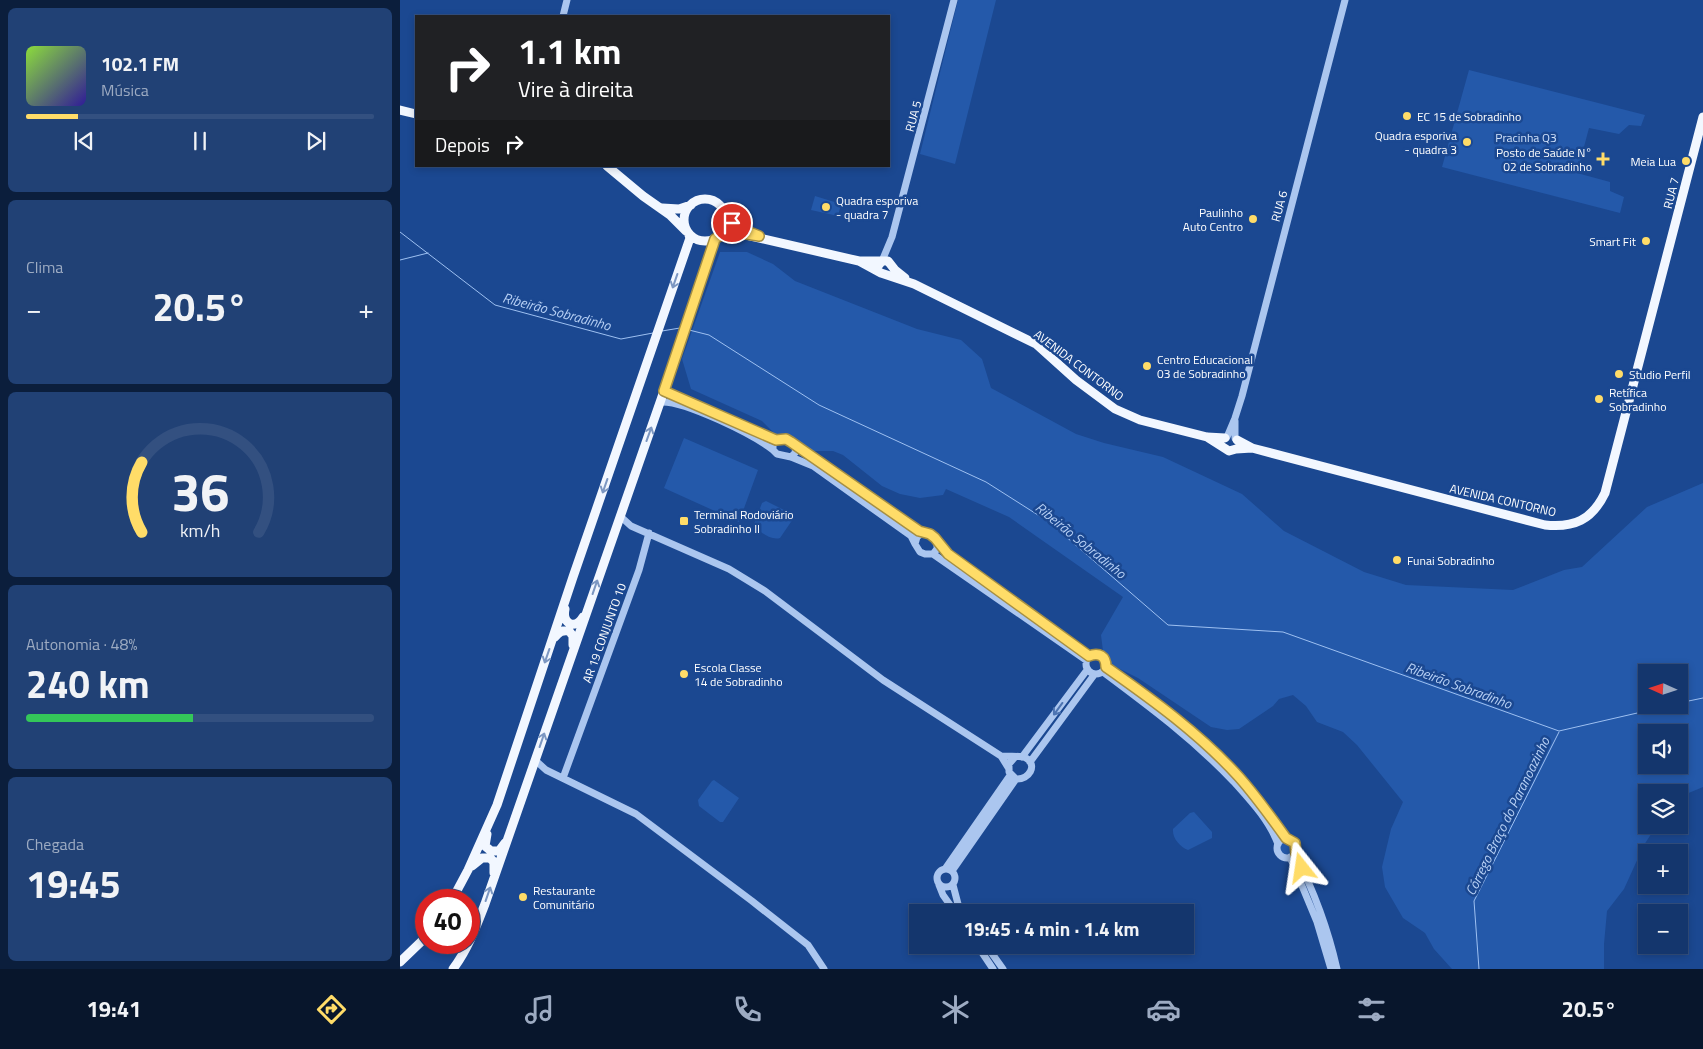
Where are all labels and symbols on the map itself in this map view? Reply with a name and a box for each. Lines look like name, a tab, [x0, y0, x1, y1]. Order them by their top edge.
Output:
street label: RUA 5	[900, 98, 926, 134]
place label: EC 15 de Sobradinho	[1417, 107, 1521, 126]
marker: EC 15 de Sobradinho	[1401, 110, 1413, 122]
place label: Quadra esporiva - quadra 3	[1375, 126, 1457, 159]
park label: Pracinha Q3	[1495, 128, 1557, 147]
marker: Quadra esporiva - quadra 3	[1461, 136, 1473, 148]
place label: Posto de Saúde N° 02 de Sobradinho	[1496, 143, 1592, 176]
marker: Posto de Saúde N° 02 de Sobradinho	[1596, 152, 1610, 166]
place label: Meia Lua	[1631, 152, 1676, 171]
marker: Meia Lua	[1680, 155, 1692, 167]
street label: RUA 7	[1658, 175, 1684, 211]
street label: RUA 6	[1266, 188, 1292, 224]
place label: Quadra esporiva - quadra 7	[836, 191, 918, 224]
marker: Quadra esporiva - quadra 7	[820, 201, 832, 213]
pin	[711, 202, 753, 244]
place label: Paulinho Auto Centro	[1183, 203, 1243, 236]
marker: Paulinho Auto Centro	[1247, 213, 1259, 225]
place label: Smart Fit	[1589, 232, 1637, 251]
marker: Smart Fit	[1640, 235, 1652, 247]
one-way arrow	[670, 273, 679, 288]
water label: Ribeirão Sobradinho	[501, 286, 614, 336]
street label: AVENIDA CONTORNO	[1030, 325, 1128, 405]
place label: Centro Educacional 03 de Sobradinho	[1157, 350, 1253, 383]
marker: Centro Educacional 03 de Sobradinho	[1141, 360, 1153, 372]
place label: Studio Perfil	[1629, 365, 1691, 384]
marker: Studio Perfil	[1613, 368, 1625, 380]
place label: Retífica Sobradinho	[1609, 383, 1667, 416]
marker: Retífica Sobradinho	[1593, 393, 1605, 405]
one-way arrow	[645, 426, 654, 442]
one-way arrow	[599, 478, 609, 494]
street label: AVENIDA CONTORNO	[1448, 479, 1558, 522]
water label: Ribeirão Sobradinho	[1031, 497, 1132, 584]
place label: Terminal Rodoviário Sobradinho II	[694, 505, 794, 538]
marker: Terminal Rodoviário Sobradinho II	[678, 515, 690, 527]
place label: Funai Sobradinho	[1407, 551, 1495, 570]
marker: Funai Sobradinho	[1391, 554, 1403, 566]
one-way arrow	[591, 579, 601, 595]
street label: AR 19 CONJUNTO 10	[577, 580, 631, 686]
one-way arrow	[542, 648, 551, 664]
water label: Ribeirão Sobradinho	[1403, 656, 1516, 714]
place label: Escola Classe 14 de Sobradinho	[694, 658, 783, 691]
north arrow	[1638, 664, 1688, 714]
marker: Escola Classe 14 de Sobradinho	[678, 668, 690, 680]
one-way arrow	[1052, 702, 1063, 715]
water label: Córrego Braço do Paranoazinho	[1459, 732, 1555, 899]
one-way arrow	[538, 733, 547, 749]
position arrow	[1275, 841, 1327, 893]
place label: Restaurante Comunitário	[533, 881, 595, 914]
one-way arrow	[484, 886, 493, 902]
speed limit sign: 40	[415, 889, 480, 954]
marker: Restaurante Comunitário	[517, 891, 529, 903]

